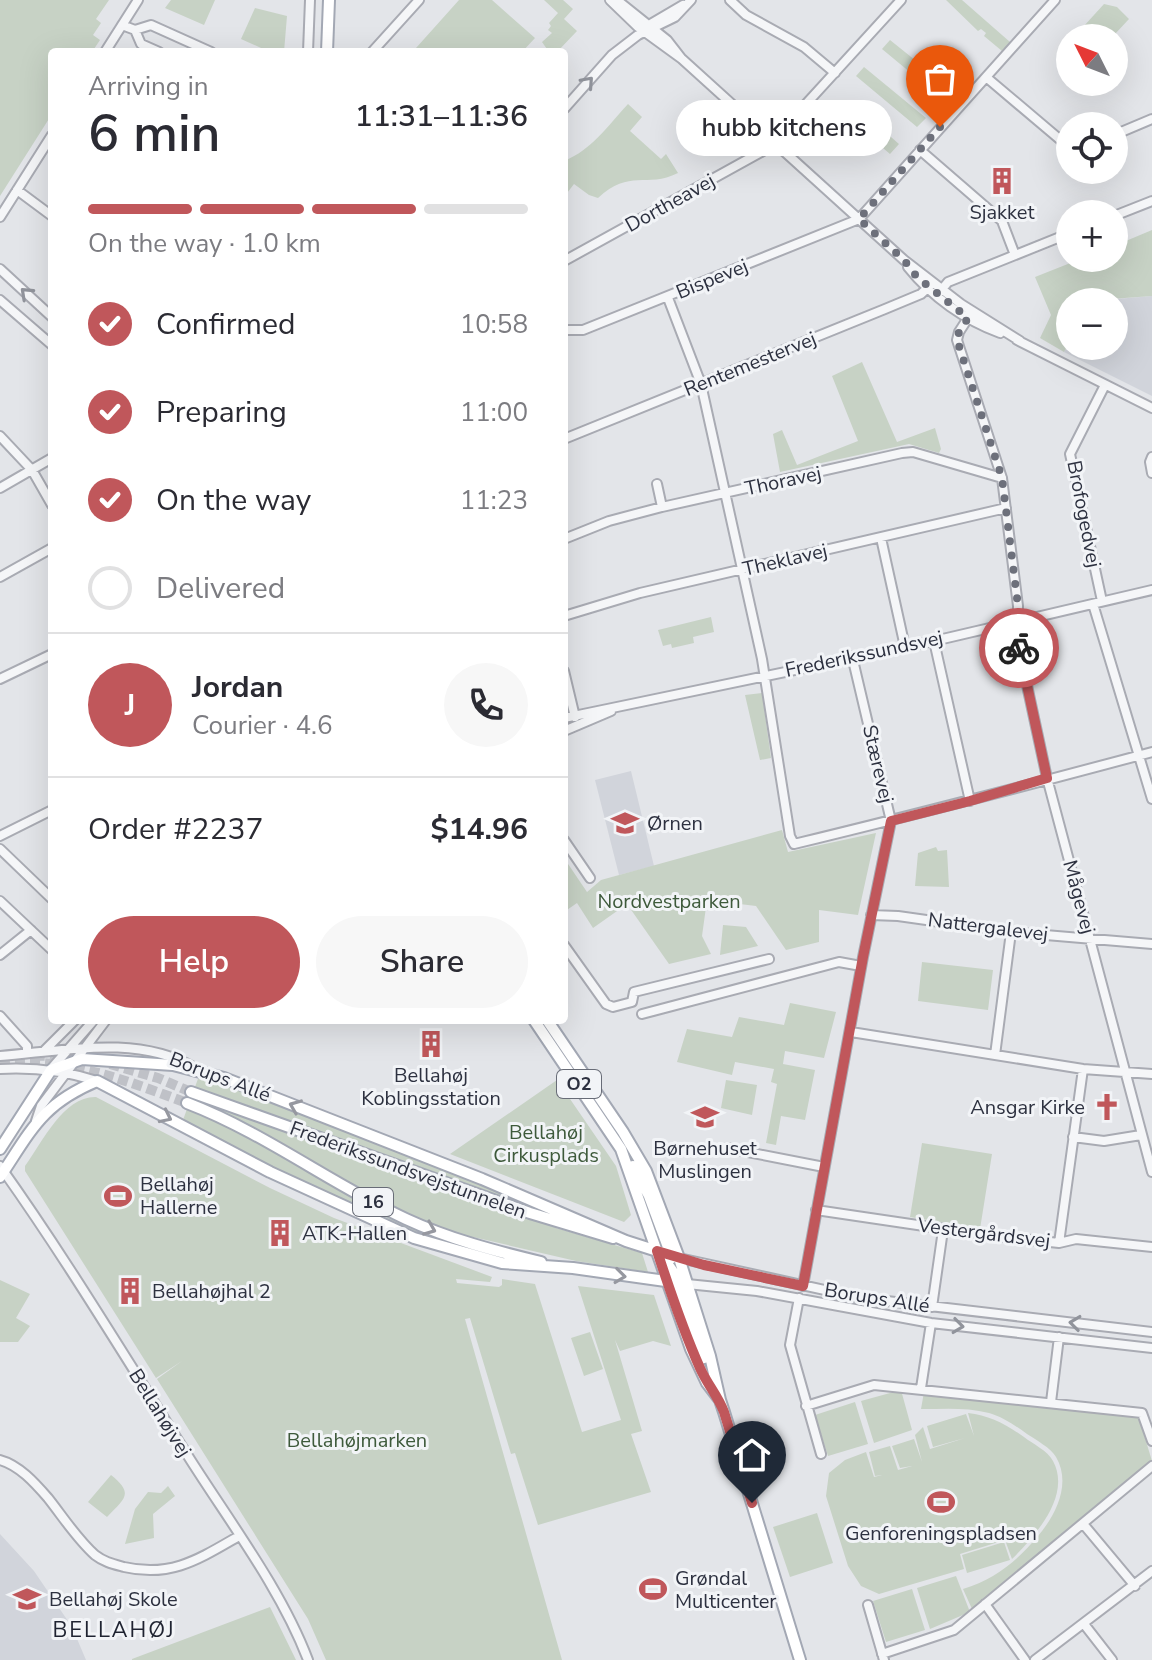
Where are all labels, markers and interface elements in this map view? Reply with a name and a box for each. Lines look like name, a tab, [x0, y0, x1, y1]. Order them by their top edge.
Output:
north arrow	[1056, 24, 1128, 96]
map controls	[1056, 24, 1128, 360]
pin	[906, 45, 974, 127]
icon: bag	[918, 57, 962, 101]
text: Arriving in	[88, 69, 209, 104]
one-way arrow	[578, 77, 592, 92]
text: 11:31–11:36	[355, 96, 528, 137]
text: 6 min	[88, 98, 221, 169]
callout: hubb kitchens	[676, 99, 892, 155]
text: hubb kitchens	[701, 110, 867, 145]
button: locate	[1056, 112, 1128, 184]
building icon: Sjakket	[987, 166, 1017, 196]
street label: Dortheavej	[620, 167, 720, 239]
place label: Sjakket	[970, 199, 1035, 226]
button: +	[1056, 200, 1128, 272]
text: On the way · 1.0 km	[88, 226, 321, 261]
street label: Bispevej	[672, 252, 752, 306]
one-way arrow	[21, 288, 35, 303]
button: −	[1056, 288, 1128, 360]
icon: check	[88, 302, 132, 346]
text: Confirmed	[156, 304, 296, 345]
text: 10:58	[460, 307, 528, 342]
street label: Rentemestervej	[680, 325, 820, 403]
icon: check	[88, 390, 132, 434]
text: Preparing	[156, 392, 287, 433]
text: 11:00	[460, 395, 528, 430]
street label: Brofogedvej	[1060, 458, 1108, 570]
street label: Thoravej	[742, 460, 824, 502]
icon: check	[88, 478, 132, 522]
text: On the way	[156, 480, 311, 521]
text: 11:23	[460, 483, 528, 518]
street label: Theklavej	[740, 537, 830, 583]
text: Delivered	[156, 568, 285, 609]
courier	[979, 608, 1059, 688]
street label: Frederikssundsvej	[783, 624, 945, 684]
icon: bike	[997, 626, 1041, 670]
button: phone	[444, 663, 528, 747]
text: Jordan	[192, 667, 283, 708]
text: J	[125, 685, 135, 726]
text: Courier · 4.6	[192, 708, 333, 743]
street label: Stærevej	[856, 722, 900, 806]
school or university icon: Ørnen	[610, 808, 640, 838]
text: Order #2237	[88, 809, 263, 850]
text: $14.96	[431, 809, 528, 850]
place label: Ørnen	[647, 810, 703, 837]
street label: Mågevej	[1056, 857, 1102, 937]
park label: Nordvestparken	[597, 888, 741, 915]
street label: Nattergalevej	[926, 906, 1050, 948]
button: Help	[88, 916, 300, 1008]
button: Share	[316, 916, 528, 1008]
building icon: Bellahøj Koblingsstation	[416, 1029, 446, 1059]
street label: Borups Allé	[165, 1045, 275, 1109]
place label: Bellahøj Koblingsstation	[361, 1062, 501, 1112]
road number: O2	[557, 1070, 601, 1098]
church icon: Ansgar Kirke	[1092, 1092, 1122, 1122]
place label: Ansgar Kirke	[970, 1094, 1085, 1121]
one-way arrow	[289, 1099, 303, 1116]
school or university icon: Børnehuset Muslingen	[690, 1102, 720, 1132]
one-way arrow	[158, 1107, 173, 1123]
street label: Frederikssundsvejstunnelen	[286, 1115, 530, 1225]
park label: Bellahøj Cirkusplads	[493, 1119, 599, 1169]
place label: Børnehuset Muslingen	[653, 1135, 758, 1185]
place label: Bellahøj Hallerne	[140, 1171, 217, 1221]
sports icon: Bellahøj Hallerne	[103, 1181, 133, 1211]
road number: 16	[353, 1188, 393, 1216]
street label: Vestergårdsvej	[915, 1211, 1052, 1255]
building icon: ATK-Hallen	[265, 1218, 295, 1248]
one-way arrow	[422, 1219, 436, 1235]
place label: ATK-Hallen	[302, 1220, 407, 1247]
one-way arrow	[613, 1267, 627, 1284]
building icon: Bellahøjhal 2	[115, 1276, 145, 1306]
street label: Borups Allé	[822, 1276, 932, 1320]
place label: Bellahøjhal 2	[152, 1278, 271, 1305]
one-way arrow	[1068, 1314, 1081, 1331]
one-way arrow	[951, 1317, 964, 1334]
street label: Bellahøjvej	[122, 1364, 198, 1462]
pin	[718, 1421, 786, 1503]
park label: Bellahøjmarken	[287, 1427, 427, 1454]
icon: home	[730, 1433, 774, 1477]
sports icon: Genforeningspladsen	[926, 1487, 956, 1517]
place label: Genforeningspladsen	[845, 1520, 1037, 1547]
place label: Grøndal Multicenter	[675, 1565, 776, 1615]
sports icon: Grøndal Multicenter	[638, 1574, 668, 1604]
school or university icon: Bellahøj Skole	[12, 1584, 42, 1614]
place label: Bellahøj Skole	[49, 1586, 178, 1613]
district label: BELLAHØJ	[52, 1615, 176, 1645]

